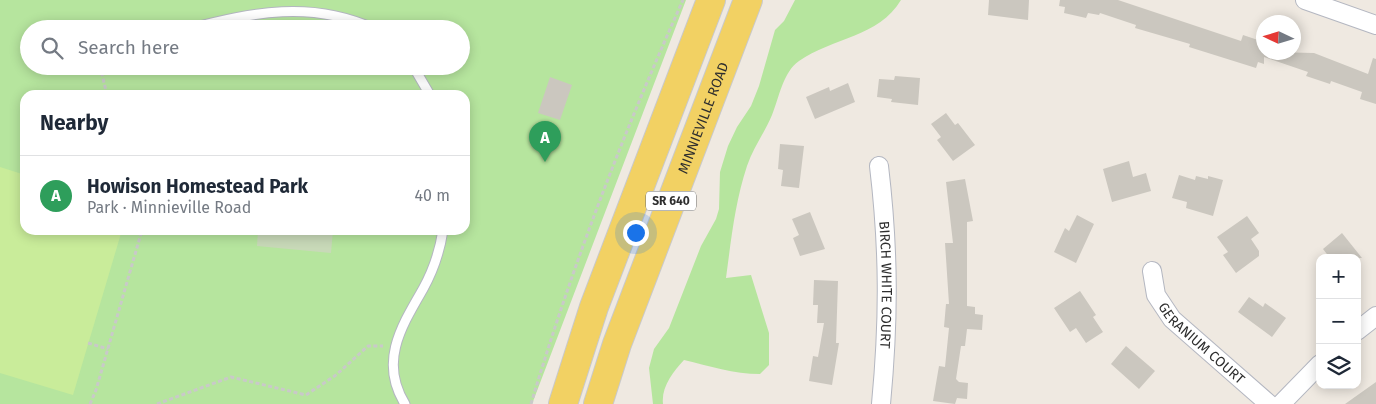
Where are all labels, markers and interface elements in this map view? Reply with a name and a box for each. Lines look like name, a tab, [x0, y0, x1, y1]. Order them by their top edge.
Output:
north arrow	[1256, 15, 1301, 60]
search box	[20, 20, 470, 75]
icon: search	[38, 34, 66, 62]
text: Search here	[78, 36, 179, 59]
street label: MINNIEVILLE ROAD	[675, 60, 733, 176]
text: Nearby	[40, 110, 108, 136]
pin: A	[529, 121, 561, 162]
text: Howison Homestead Park	[87, 175, 308, 198]
text: A	[51, 186, 61, 205]
text: 40 m	[415, 186, 450, 205]
road number: SR 640	[646, 192, 696, 210]
text: Park · Minnieville Road	[87, 198, 251, 217]
your location	[623, 220, 649, 246]
street label: BIRCH WHITE COURT	[875, 220, 895, 350]
map controls	[1316, 254, 1361, 389]
button: +	[1316, 254, 1361, 299]
street label: GERANIUM COURT	[1154, 299, 1249, 388]
button: −	[1316, 299, 1361, 344]
button: layers	[1316, 344, 1361, 389]

